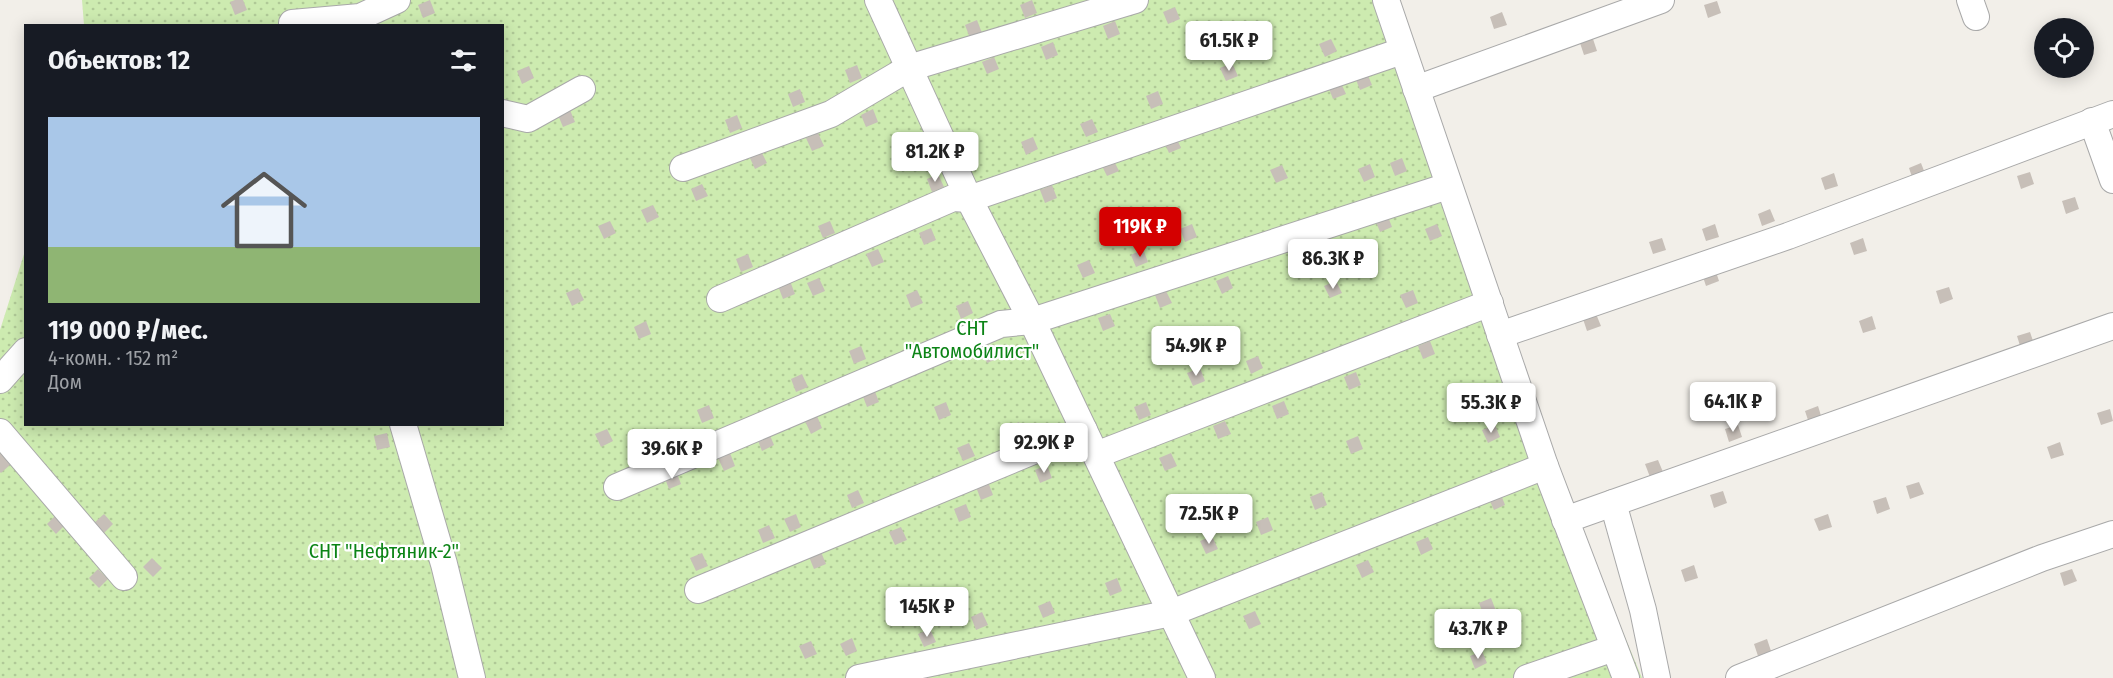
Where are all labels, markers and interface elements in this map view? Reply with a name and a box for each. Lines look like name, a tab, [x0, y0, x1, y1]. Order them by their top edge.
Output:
map controls	[2034, 18, 2094, 78]
button: locate	[2034, 18, 2094, 78]
pin: 61.5K ₽	[1174, 21, 1284, 72]
text: 61.5K ₽	[1199, 28, 1259, 52]
icon: filters	[447, 44, 480, 77]
text: Объектов: 12	[48, 45, 190, 76]
pin: 81.2K ₽	[880, 132, 990, 183]
text: 81.2K ₽	[906, 139, 965, 163]
icon: home	[210, 156, 318, 264]
pin: 119K ₽	[1091, 207, 1189, 258]
text: 119K ₽	[1113, 214, 1167, 238]
pin: 86.3K ₽	[1278, 239, 1388, 290]
text: 86.3K ₽	[1302, 246, 1364, 270]
text: 119 000 ₽/мес.	[48, 315, 208, 346]
park label: СНТ "Автомобилист"	[905, 316, 1039, 363]
pin: 54.9K ₽	[1141, 326, 1251, 377]
text: 54.9K ₽	[1165, 333, 1227, 357]
text: 4-комн. · 152 m²	[48, 346, 178, 370]
text: Дом	[48, 370, 82, 394]
pin: 64.1K ₽	[1678, 382, 1788, 433]
pin: 55.3K ₽	[1436, 383, 1546, 434]
text: 64.1K ₽	[1704, 389, 1762, 413]
text: 55.3K ₽	[1461, 390, 1521, 414]
pin: 92.9K ₽	[989, 423, 1099, 474]
pin: 39.6K ₽	[617, 429, 727, 480]
text: 92.9K ₽	[1014, 430, 1074, 454]
text: 39.6K ₽	[641, 436, 703, 460]
pin: 72.5K ₽	[1154, 494, 1264, 545]
text: 72.5K ₽	[1180, 501, 1238, 525]
park label: СНТ "Нефтяник-2"	[309, 539, 459, 563]
pin: 145K ₽	[878, 587, 976, 638]
text: 145K ₽	[900, 594, 954, 618]
pin: 43.7K ₽	[1423, 609, 1533, 660]
text: 43.7K ₽	[1448, 616, 1508, 640]

